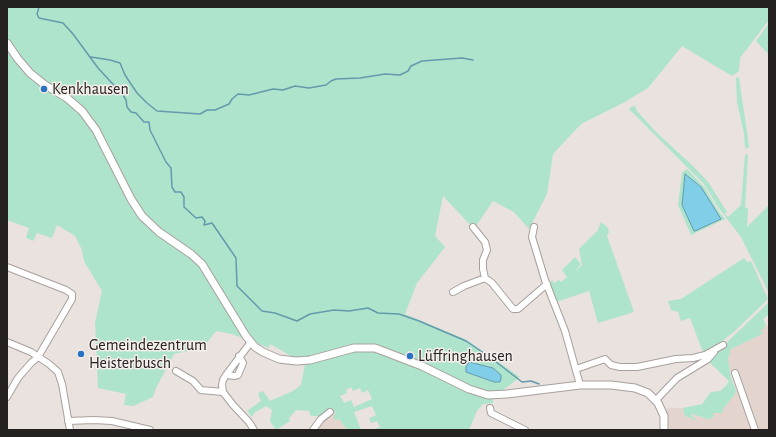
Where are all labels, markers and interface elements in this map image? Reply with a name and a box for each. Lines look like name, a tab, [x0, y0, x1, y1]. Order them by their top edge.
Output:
place label: Kenkhausen	[52, 79, 129, 99]
marker: Kenkhausen	[39, 84, 49, 94]
place label: Gemeindezentrum Heisterbusch	[89, 335, 207, 373]
place label: Lüffringhausen	[418, 346, 513, 366]
marker: Gemeindezentrum Heisterbusch	[76, 349, 86, 359]
marker: Lüffringhausen	[405, 351, 415, 361]

